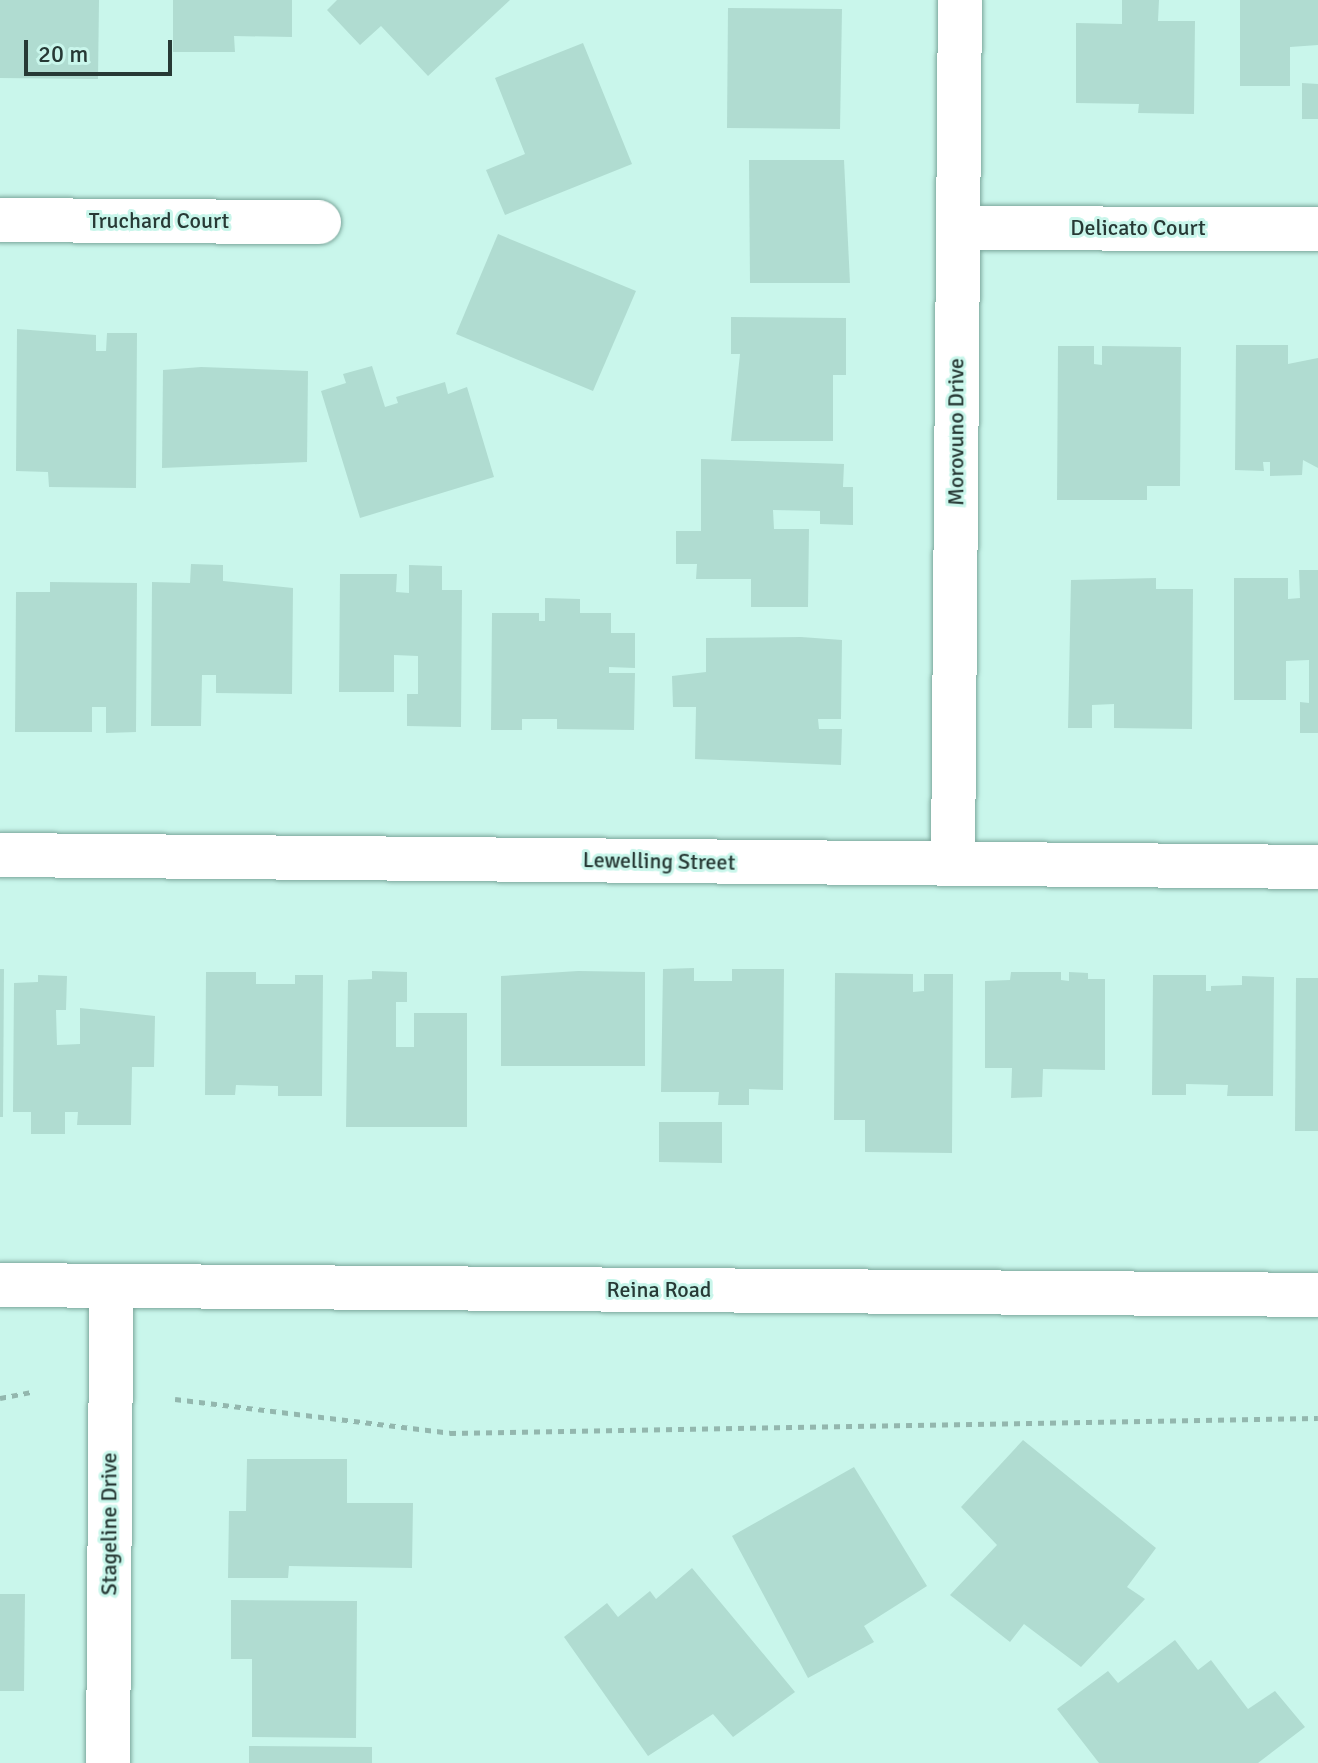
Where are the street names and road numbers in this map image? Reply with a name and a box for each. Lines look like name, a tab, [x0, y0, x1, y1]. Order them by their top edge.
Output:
street label: Truchard Court	[89, 208, 229, 234]
street label: Delicato Court	[1070, 215, 1206, 241]
street label: Morovuno Drive	[943, 358, 969, 506]
street label: Lewelling Street	[582, 846, 736, 876]
street label: Reina Road	[607, 1277, 711, 1303]
street label: Stageline Drive	[96, 1453, 122, 1595]

